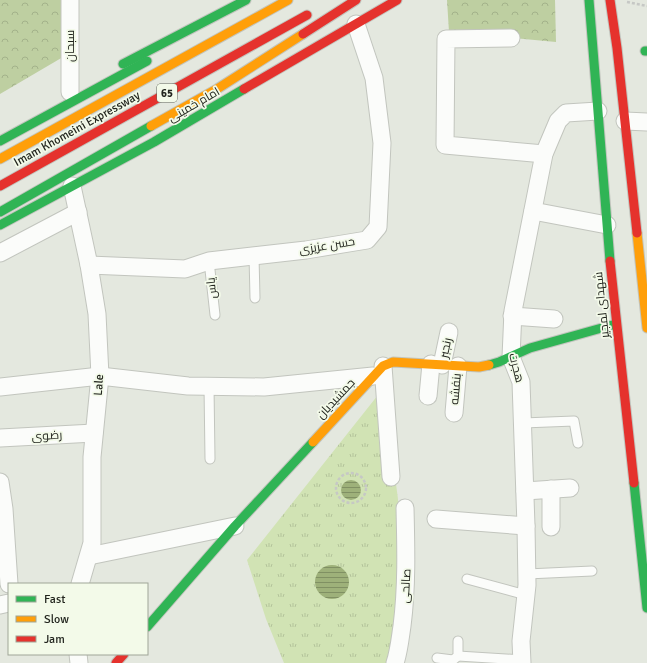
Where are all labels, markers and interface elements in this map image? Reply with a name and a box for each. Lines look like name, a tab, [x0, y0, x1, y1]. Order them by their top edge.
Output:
street label: سبحان	[63, 30, 78, 62]
road number: 65	[157, 84, 177, 102]
street label: امام خمینی	[166, 84, 222, 126]
street label: Imam Khomeini Expressway	[11, 88, 143, 170]
street label: حسن عزیزی	[298, 234, 356, 258]
street label: شهدای لمجیر	[591, 271, 613, 340]
street label: یاس	[203, 276, 221, 299]
street label: رنجبر	[436, 336, 455, 361]
street label: هجرت	[505, 352, 527, 384]
street label: بنفشه	[447, 373, 465, 405]
street label: Lale	[91, 374, 107, 396]
street label: جمشیدیان	[314, 376, 358, 422]
street label: رضوی	[31, 428, 63, 444]
street label: صالحی	[398, 568, 414, 604]
legend	[8, 583, 148, 655]
text: Fast	[44, 592, 65, 607]
text: Slow	[44, 612, 69, 627]
text: Jam	[44, 632, 65, 647]

